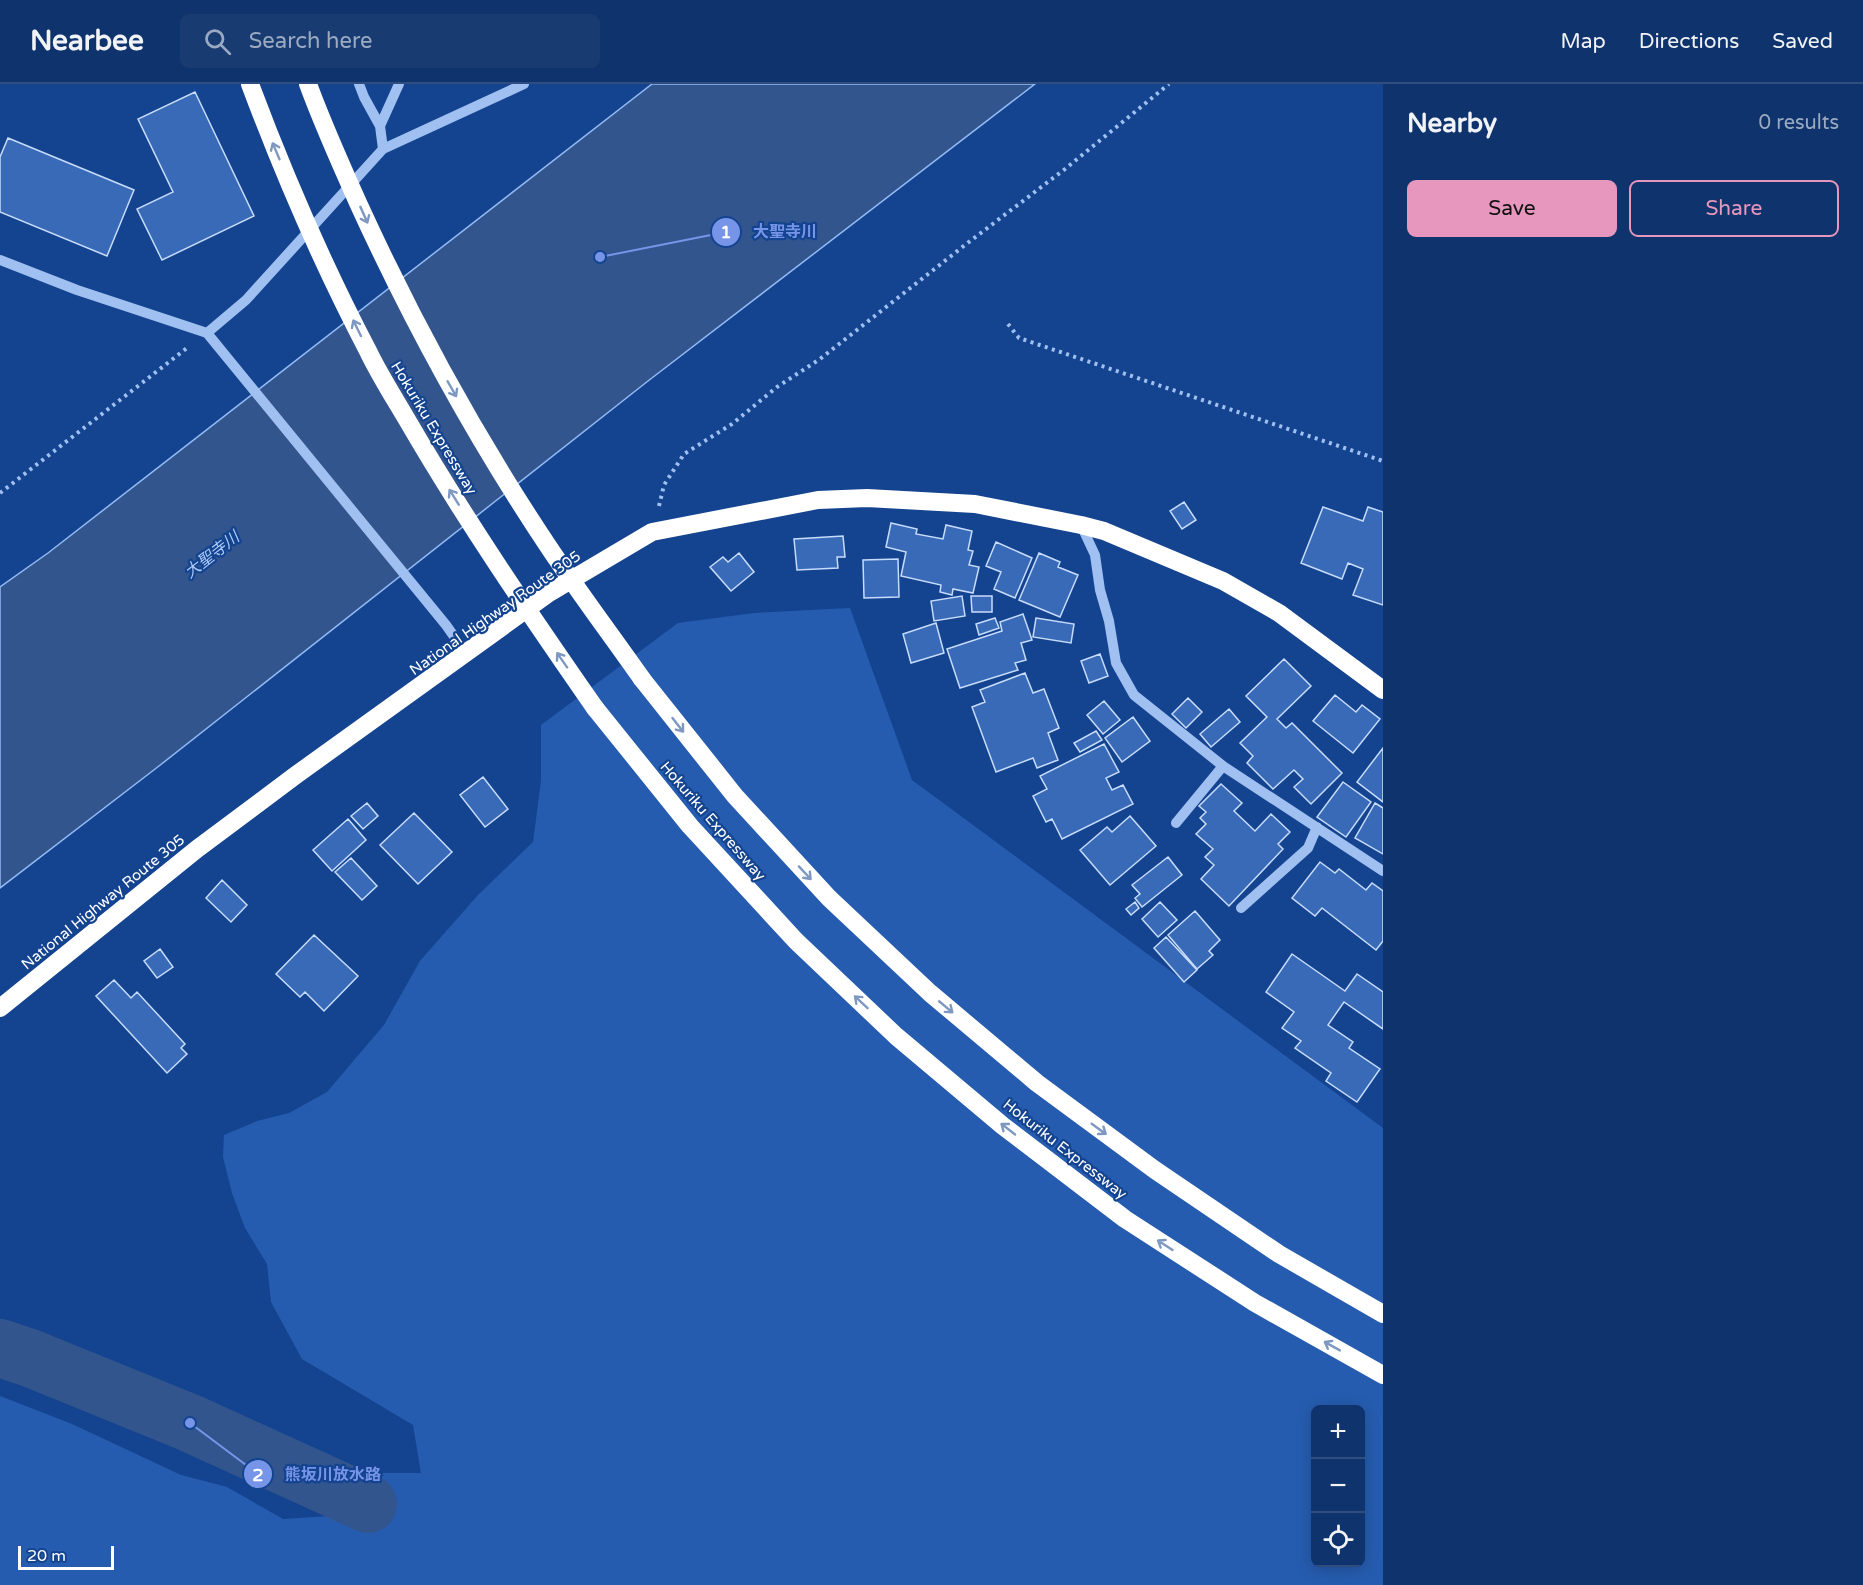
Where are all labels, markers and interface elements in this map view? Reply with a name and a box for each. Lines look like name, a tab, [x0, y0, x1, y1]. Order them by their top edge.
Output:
search box	[180, 14, 600, 68]
text: Nearbee	[30, 24, 144, 58]
icon: search	[201, 25, 234, 58]
text: Search here	[249, 28, 372, 54]
text: Map	[1560, 29, 1606, 54]
text: Directions	[1639, 29, 1739, 54]
text: Saved	[1772, 29, 1833, 54]
text: Nearby	[1407, 108, 1497, 139]
text: 0 results	[1759, 111, 1839, 135]
one-way arrow	[270, 142, 281, 161]
button: Save	[1407, 180, 1617, 237]
button: Share	[1629, 180, 1839, 237]
one-way arrow	[359, 205, 370, 224]
callout: 大聖寺川	[711, 215, 829, 249]
text: 1	[720, 221, 732, 243]
text: 大聖寺川	[753, 222, 817, 242]
one-way arrow	[350, 320, 362, 338]
street label: Hokuriku Expressway	[387, 358, 481, 498]
one-way arrow	[446, 380, 458, 397]
one-way arrow	[448, 490, 460, 506]
water label: 大聖寺川	[181, 526, 245, 583]
street label: National Highway Route 305	[406, 547, 584, 679]
one-way arrow	[556, 652, 568, 669]
one-way arrow	[672, 717, 685, 733]
street label: Hokuriku Expressway	[656, 758, 770, 884]
street label: National Highway Route 305	[18, 831, 188, 973]
one-way arrow	[798, 865, 812, 880]
one-way arrow	[853, 995, 868, 1009]
one-way arrow	[938, 1001, 954, 1014]
street label: Hokuriku Expressway	[1000, 1095, 1130, 1203]
one-way arrow	[1001, 1123, 1017, 1136]
one-way arrow	[1090, 1123, 1106, 1135]
one-way arrow	[1157, 1238, 1174, 1251]
one-way arrow	[1324, 1340, 1341, 1352]
map controls	[1311, 1405, 1365, 1567]
button: +	[1311, 1405, 1365, 1459]
callout: 熊坂川放水路	[243, 1457, 393, 1491]
button: −	[1311, 1459, 1365, 1513]
text: 2	[252, 1464, 264, 1486]
text: 熊坂川放水路	[285, 1465, 381, 1485]
button: locate	[1311, 1513, 1365, 1567]
scale bar	[18, 1543, 114, 1570]
text: 20 m	[27, 1546, 66, 1566]

